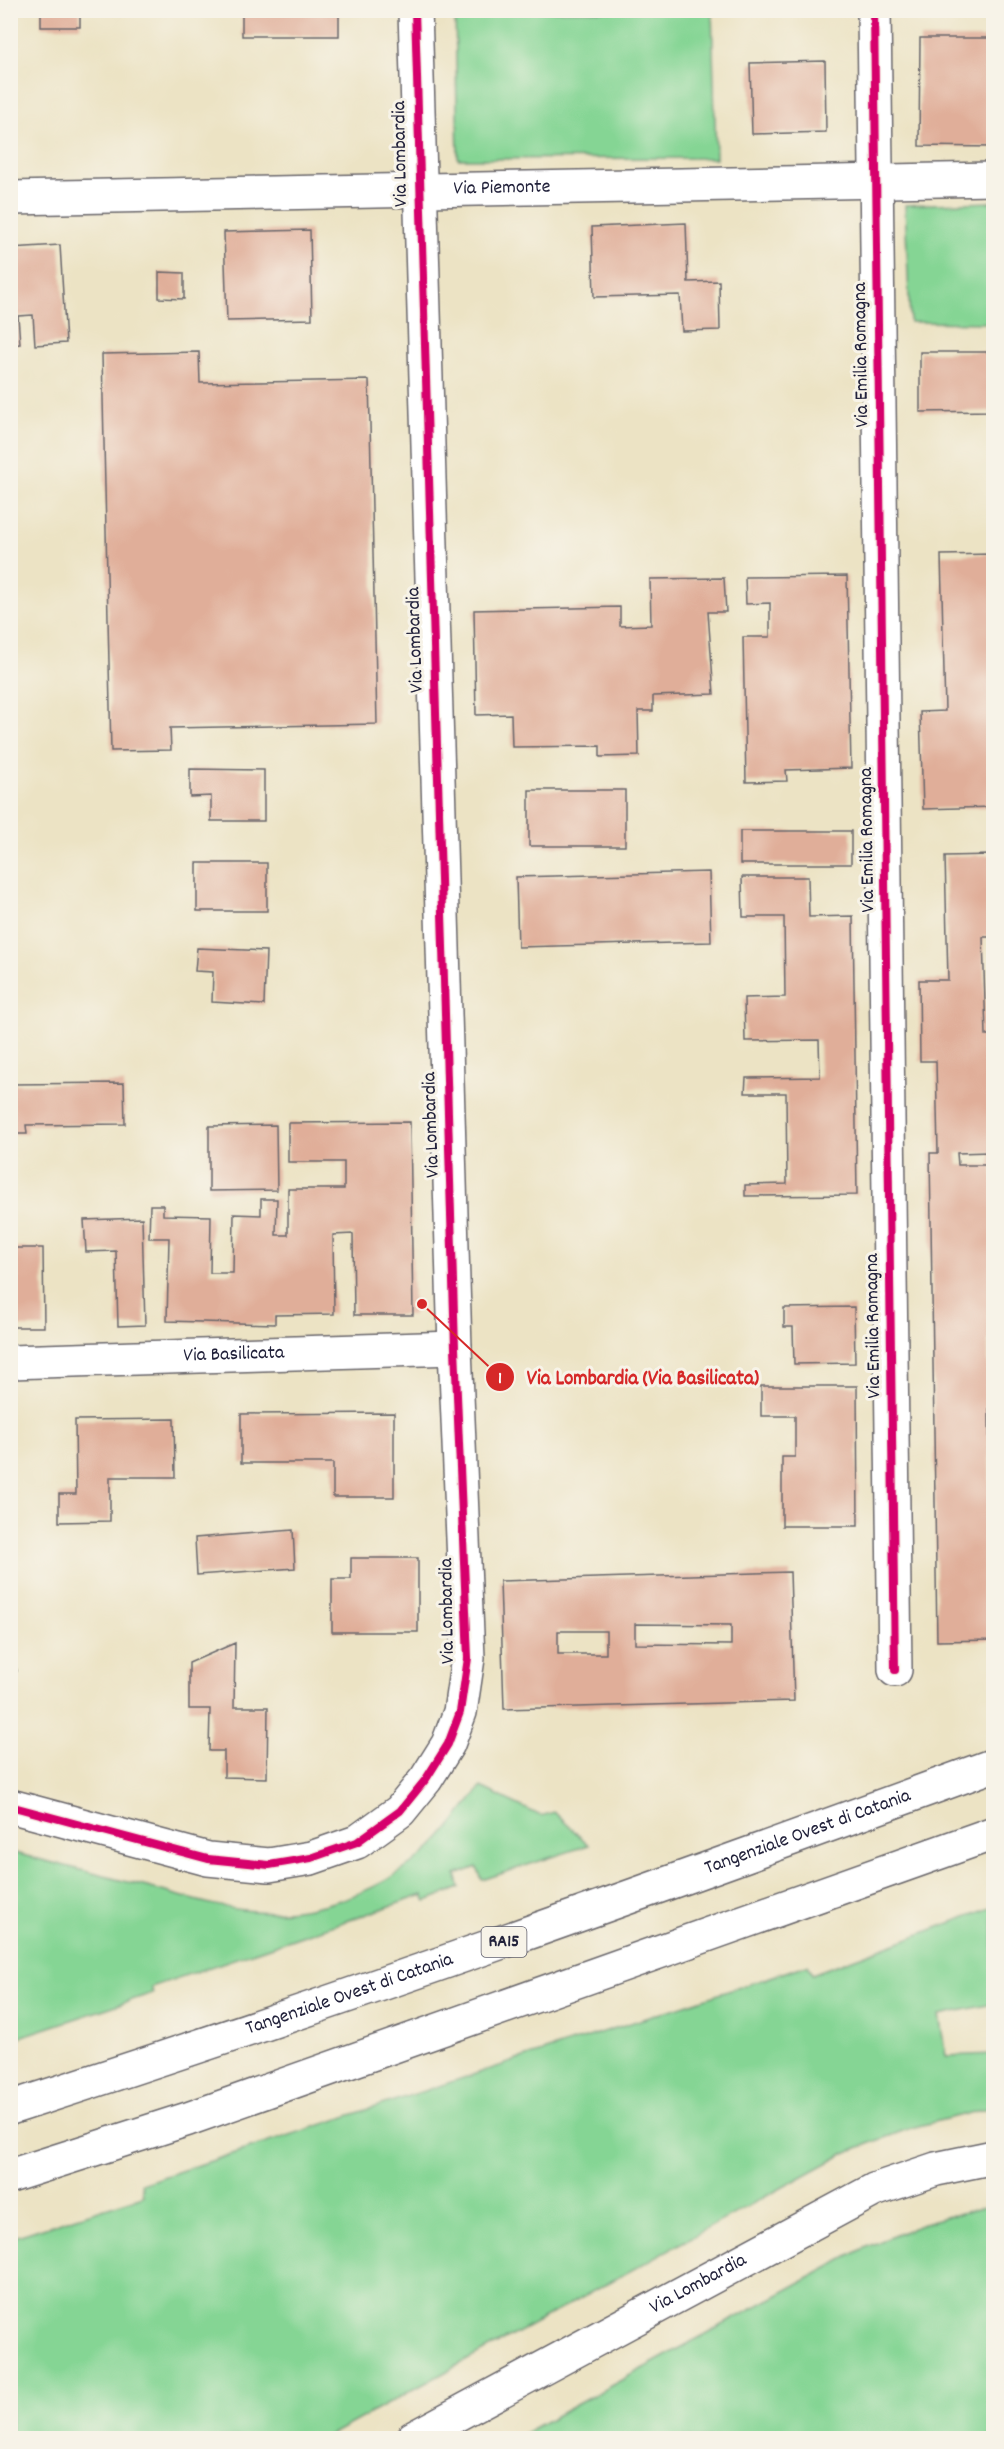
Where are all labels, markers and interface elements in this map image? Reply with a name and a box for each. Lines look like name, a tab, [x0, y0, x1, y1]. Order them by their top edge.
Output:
street label: Via Lombardia	[386, 100, 416, 207]
street label: Via Piemonte	[453, 174, 551, 203]
street label: Via Emilia Romagna	[847, 282, 877, 428]
street label: Via Lombardia	[400, 586, 432, 693]
street label: Via Emilia Romagna	[853, 767, 883, 913]
street label: Via Lombardia	[416, 1071, 448, 1178]
street label: Via Emilia Romagna	[859, 1253, 889, 1399]
street label: Via Basilicata	[183, 1339, 285, 1371]
callout: Via Lombardia (Via Basilicata)	[485, 1357, 771, 1396]
text: Via Lombardia (Via Basilicata)	[527, 1365, 759, 1395]
text: 1	[498, 1367, 502, 1392]
street label: Via Lombardia	[433, 1557, 463, 1664]
street label: Tangenziale Ovest di Catania	[701, 1782, 915, 1883]
road number: RA15	[482, 1927, 526, 1957]
street label: Tangenziale Ovest di Catania	[242, 1946, 458, 2043]
street label: Via Lombardia	[645, 2247, 752, 2322]

